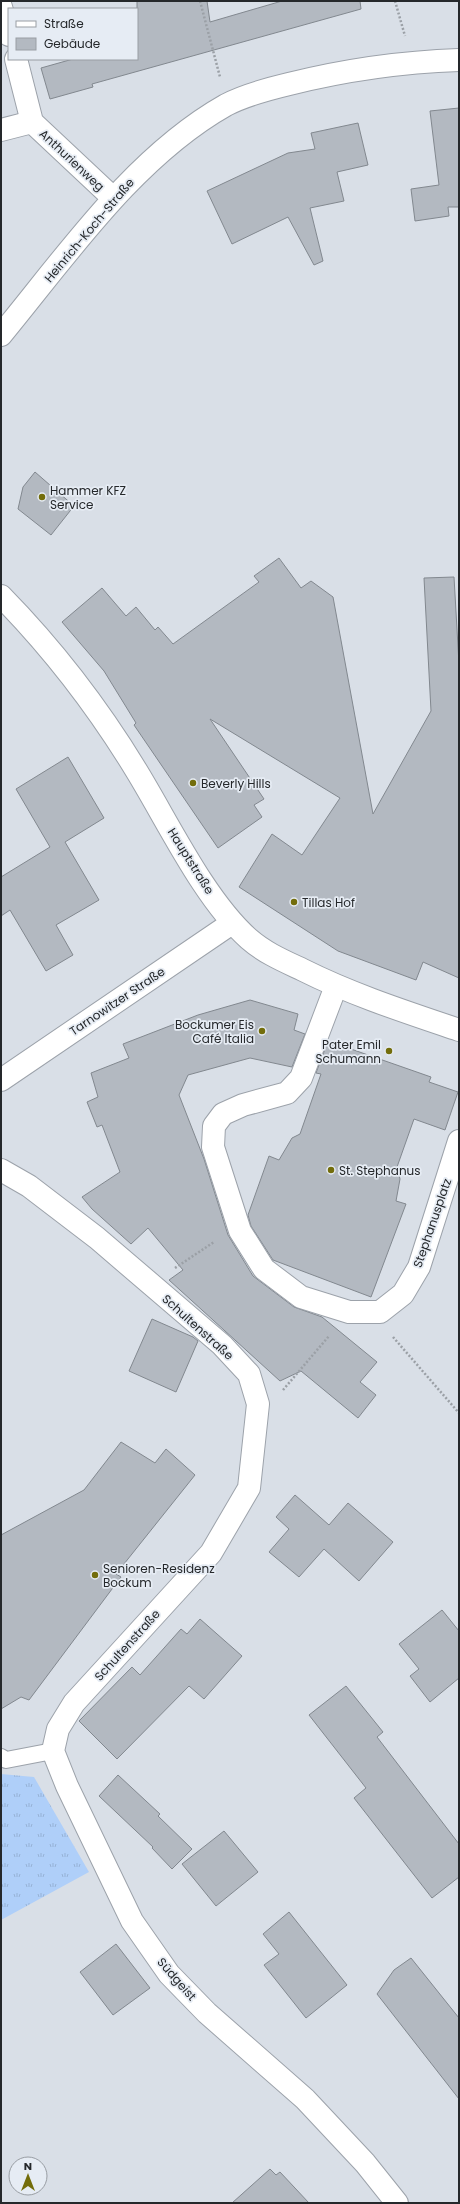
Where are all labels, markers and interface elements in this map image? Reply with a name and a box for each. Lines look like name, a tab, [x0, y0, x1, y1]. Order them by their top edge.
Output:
legend	[8, 8, 138, 60]
text: Straße	[44, 15, 84, 32]
text: Gebäude	[44, 35, 100, 52]
street label: Anthurienweg	[36, 125, 108, 195]
street label: Heinrich-Koch-Straße	[40, 174, 138, 286]
place label: Hammer KFZ Service	[50, 482, 126, 513]
marker: Hammer KFZ Service	[37, 492, 47, 502]
place label: Beverly Hills	[201, 775, 271, 792]
marker: Beverly Hills	[188, 778, 198, 788]
street label: Hauptstraße	[164, 825, 218, 897]
place label: Tillas Hof	[302, 894, 355, 911]
marker: Tillas Hof	[289, 897, 299, 907]
street label: Tarnowitzer Straße	[66, 963, 168, 1039]
place label: Bockumer Eis Café Italia	[175, 1016, 254, 1047]
marker: Bockumer Eis Café Italia	[257, 1026, 267, 1036]
place label: Pater Emil Schumann	[315, 1036, 381, 1067]
marker: Pater Emil Schumann	[384, 1046, 394, 1056]
place label: St. Stephanus	[339, 1162, 421, 1179]
marker: St. Stephanus	[326, 1165, 336, 1175]
street label: Stephanusplatz	[409, 1176, 455, 1270]
street label: Schultenstraße	[159, 1290, 237, 1364]
place label: Senioren-Residenz Bockum	[103, 1560, 215, 1591]
marker: Senioren-Residenz Bockum	[90, 1570, 100, 1580]
street label: Schultenstraße	[90, 1606, 164, 1684]
street label: Südgeist	[154, 1954, 200, 2004]
north arrow	[8, 2156, 48, 2196]
text: N	[24, 2158, 32, 2174]

